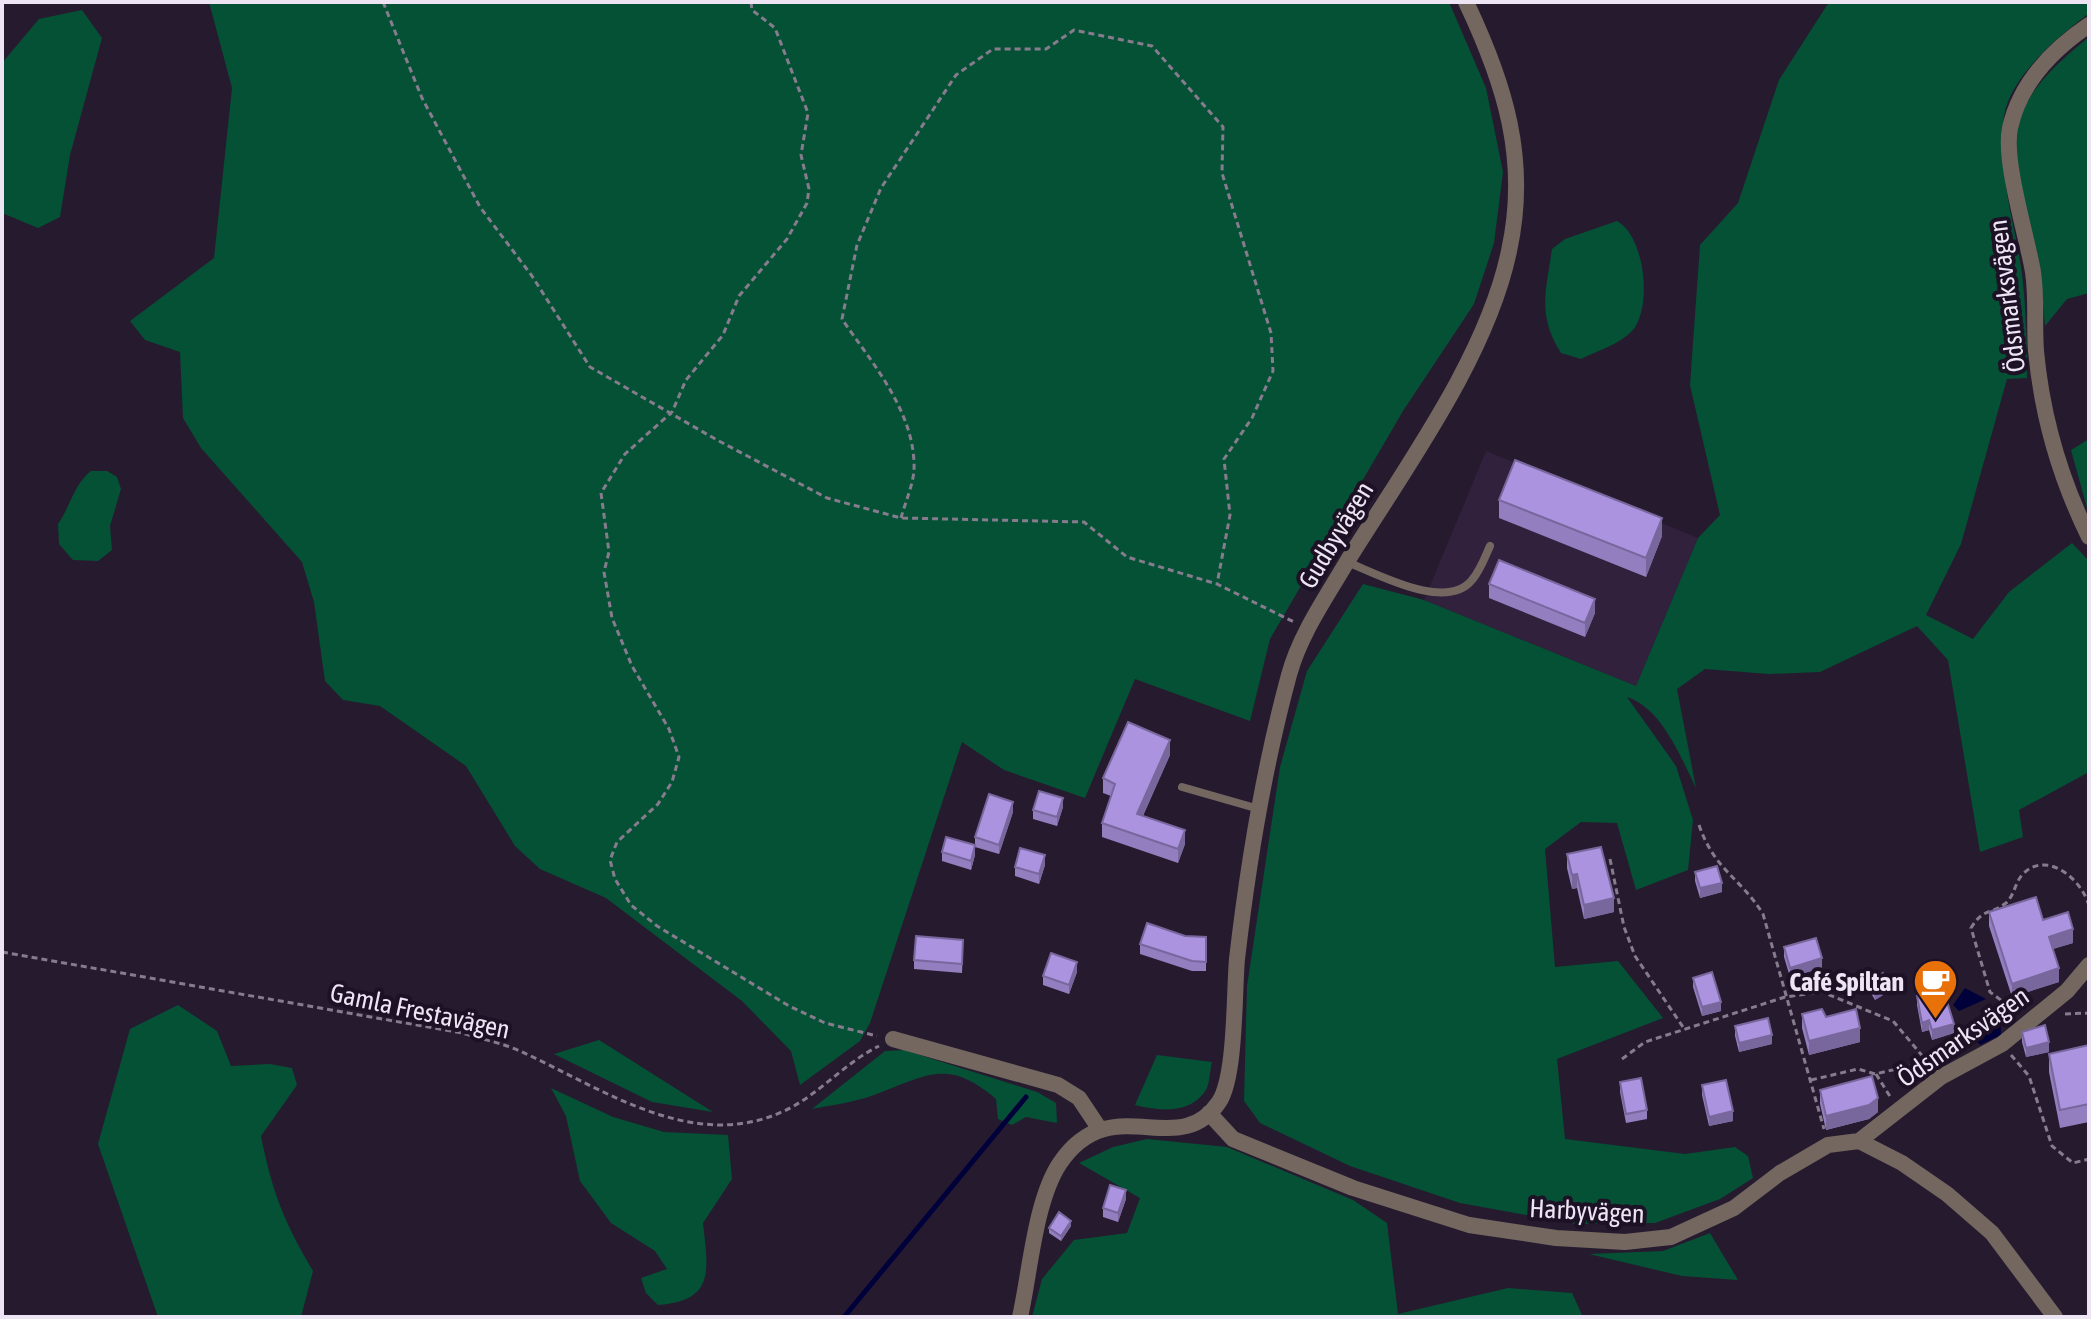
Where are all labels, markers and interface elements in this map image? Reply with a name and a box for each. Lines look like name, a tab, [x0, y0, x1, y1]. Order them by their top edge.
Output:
street label: Ödsmarksvägen	[1983, 218, 2031, 374]
street label: Gudbyvägen	[1292, 476, 1380, 594]
cafe icon: Café Spiltan	[1911, 958, 1959, 1021]
place label: Café Spiltan	[1789, 967, 1904, 997]
street label: Gamla Frestavägen	[327, 977, 513, 1045]
street label: Ödsmarksvägen	[1892, 981, 2034, 1093]
street label: Harbyvägen	[1529, 1193, 1645, 1229]

